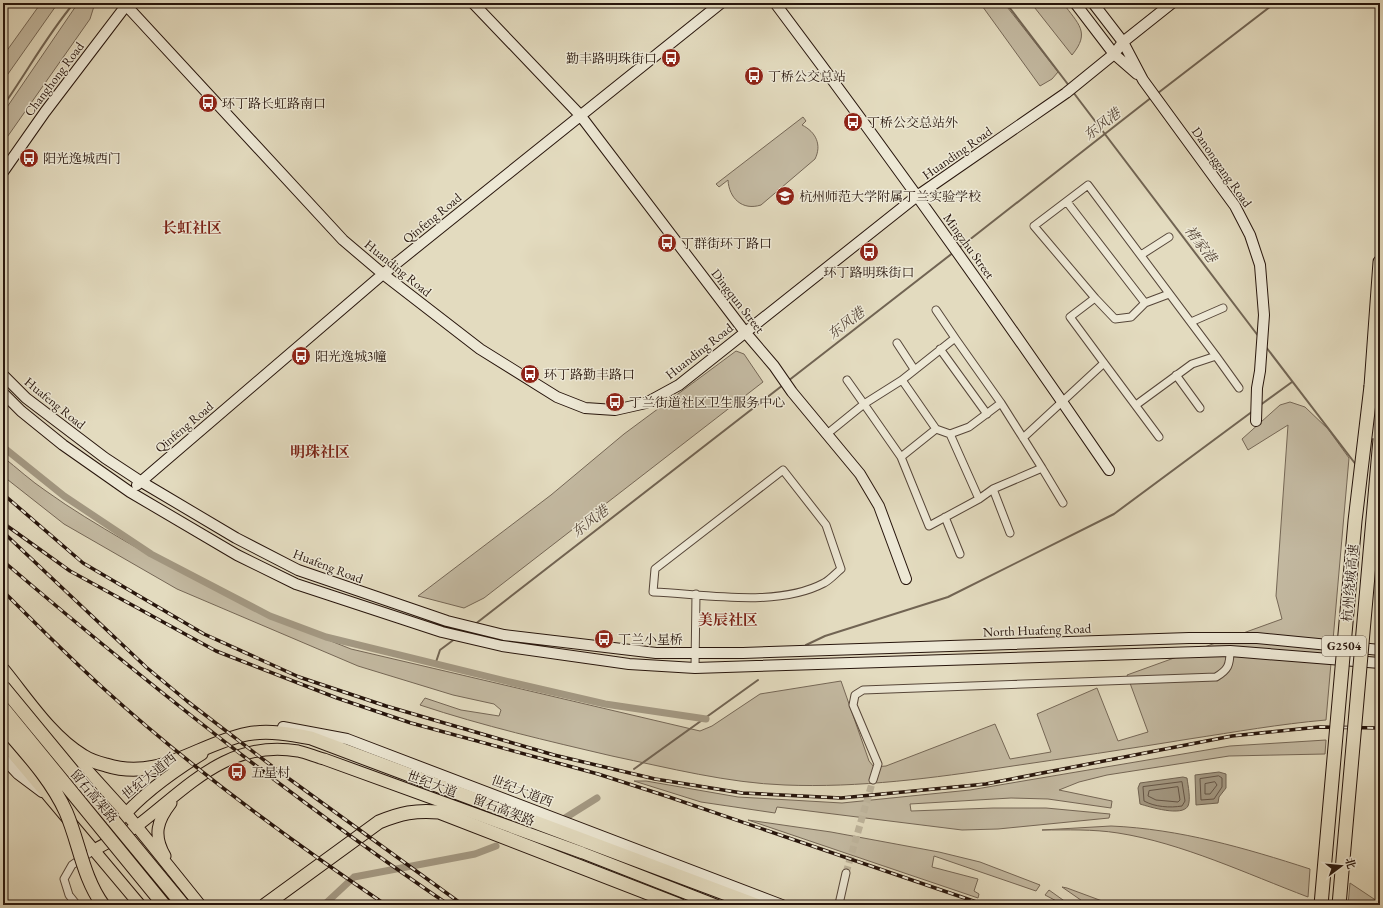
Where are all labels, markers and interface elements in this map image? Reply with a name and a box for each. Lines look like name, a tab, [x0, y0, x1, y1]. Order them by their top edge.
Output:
street label: Changhong Road	[20, 38, 88, 120]
bus stop icon: 勤丰路明珠街口	[660, 47, 682, 69]
place label: 勤丰路明珠街口	[566, 50, 657, 67]
bus stop icon: 丁桥公交总站	[743, 65, 765, 87]
place label: 丁桥公交总站	[768, 68, 846, 85]
bus stop icon: 环丁路长虹路南口	[197, 92, 219, 114]
place label: 环丁路长虹路南口	[222, 95, 326, 112]
water label: 东风港	[1080, 103, 1126, 144]
bus stop icon: 丁桥公交总站外	[842, 111, 864, 133]
place label: 丁桥公交总站外	[867, 114, 958, 131]
street label: Huanding Road	[919, 122, 996, 183]
street label: Danonggang Road	[1188, 124, 1256, 211]
bus stop icon: 阳光逸城西门	[18, 147, 40, 169]
place label: 阳光逸城西门	[43, 150, 121, 167]
school or university icon: 杭州师范大学附属丁兰实验学校	[774, 185, 796, 207]
place label: 杭州师范大学附属丁兰实验学校	[799, 188, 981, 205]
street label: Qinfeng Road	[399, 189, 465, 247]
street label: Mingzhu Street	[939, 210, 999, 282]
district label: 长虹社区	[162, 218, 222, 237]
water label: 褚家港	[1181, 222, 1222, 268]
bus stop icon: 丁群街环丁路口	[656, 232, 678, 254]
place label: 丁群街环丁路口	[681, 235, 772, 252]
street label: Huanding Road	[361, 236, 435, 301]
bus stop icon: 环丁路明珠街口	[858, 241, 880, 263]
place label: 环丁路明珠街口	[823, 264, 915, 281]
street label: Dingqun Street	[708, 265, 768, 337]
water label: 东风港	[824, 302, 870, 343]
street label: Huanding Road	[662, 319, 737, 383]
bus stop icon: 阳光逸城3幢	[290, 345, 312, 367]
place label: 阳光逸城3幢	[315, 348, 386, 365]
bus stop icon: 环丁路勤丰路口	[519, 363, 541, 385]
place label: 环丁路勤丰路口	[544, 366, 635, 383]
street label: Huafeng Road	[21, 373, 89, 433]
bus stop icon: 丁兰街道社区卫生服务中心	[604, 391, 626, 413]
place label: 丁兰街道社区卫生服务中心	[629, 394, 785, 411]
street label: Qinfeng Road	[151, 397, 217, 456]
district label: 明珠社区	[290, 442, 350, 461]
water label: 东风港	[568, 500, 614, 541]
street label: 杭州绕城高速	[1338, 543, 1362, 623]
street label: Huafeng Road	[291, 545, 366, 587]
district label: 美辰社区	[698, 610, 758, 629]
street label: North Huafeng Road	[983, 620, 1092, 640]
bus stop icon: 丁兰小星桥	[593, 628, 615, 650]
place label: 丁兰小星桥	[618, 631, 683, 648]
road number: G2504	[1322, 636, 1366, 656]
street label: 世纪大道西	[118, 749, 180, 803]
bus stop icon: 五星村	[226, 761, 248, 783]
place label: 五星村	[251, 764, 290, 781]
street label: 留石高架路	[67, 766, 121, 826]
street label: 世纪大道	[405, 767, 459, 801]
street label: 世纪大道西	[489, 771, 555, 811]
street label: 留石高架路	[471, 790, 537, 830]
north arrow	[1321, 846, 1361, 886]
text: 北	[1342, 856, 1359, 870]

